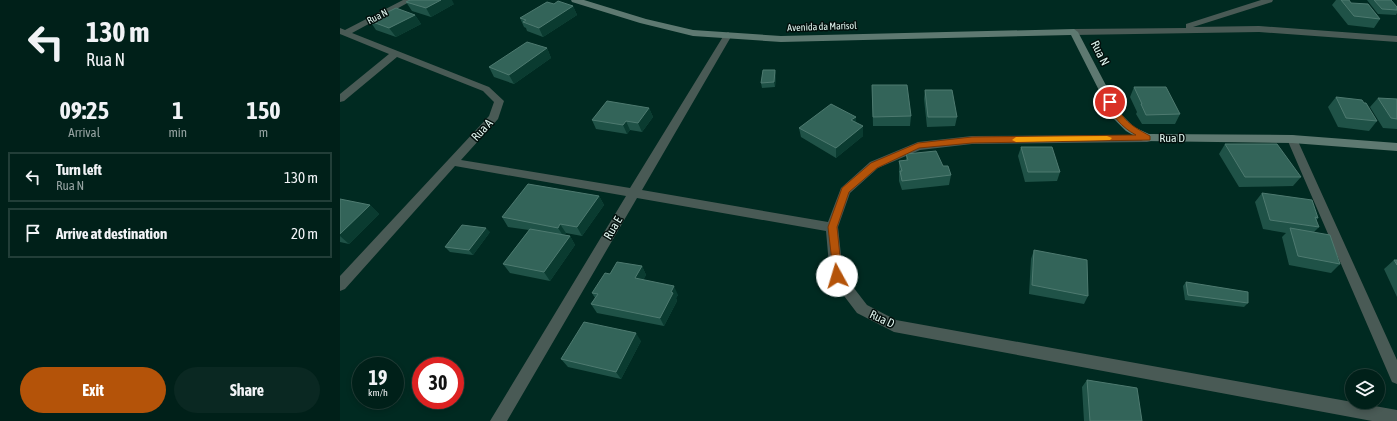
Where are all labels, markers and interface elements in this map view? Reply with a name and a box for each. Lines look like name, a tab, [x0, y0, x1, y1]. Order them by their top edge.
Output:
street label: Rua N	[365, 7, 390, 26]
icon: left	[20, 16, 72, 68]
text: 130 m	[86, 16, 149, 48]
street label: Avenida da Marisol	[787, 20, 857, 33]
street label: Rua N	[1088, 38, 1112, 68]
text: Rua N	[86, 49, 125, 70]
pin	[1093, 85, 1127, 119]
icon: arrive	[1099, 91, 1121, 113]
text: 09:25	[60, 97, 109, 124]
text: 1	[172, 97, 183, 124]
text: 150	[247, 97, 280, 124]
street label: Rua A	[468, 116, 496, 144]
text: Arrival	[68, 125, 100, 140]
text: min	[168, 125, 187, 140]
text: m	[259, 125, 268, 140]
street label: Rua D	[1159, 131, 1185, 145]
text: Turn left	[56, 161, 102, 178]
icon: left	[22, 166, 44, 188]
text: 130 m	[284, 169, 318, 186]
text: Rua N	[56, 178, 84, 193]
street label: Rua E	[601, 214, 625, 242]
icon: arrive	[22, 222, 44, 244]
text: Arrive at destination	[56, 225, 167, 242]
text: 20 m	[291, 225, 318, 242]
position arrow	[816, 255, 858, 297]
street label: Rua D	[867, 307, 897, 331]
speed limit sign: 30	[412, 357, 464, 409]
text: 19	[369, 366, 387, 389]
button: Exit	[20, 367, 166, 413]
button: Share	[174, 367, 320, 413]
map controls	[1345, 369, 1385, 409]
button: layers	[1345, 369, 1385, 409]
text: km/h	[368, 387, 388, 398]

